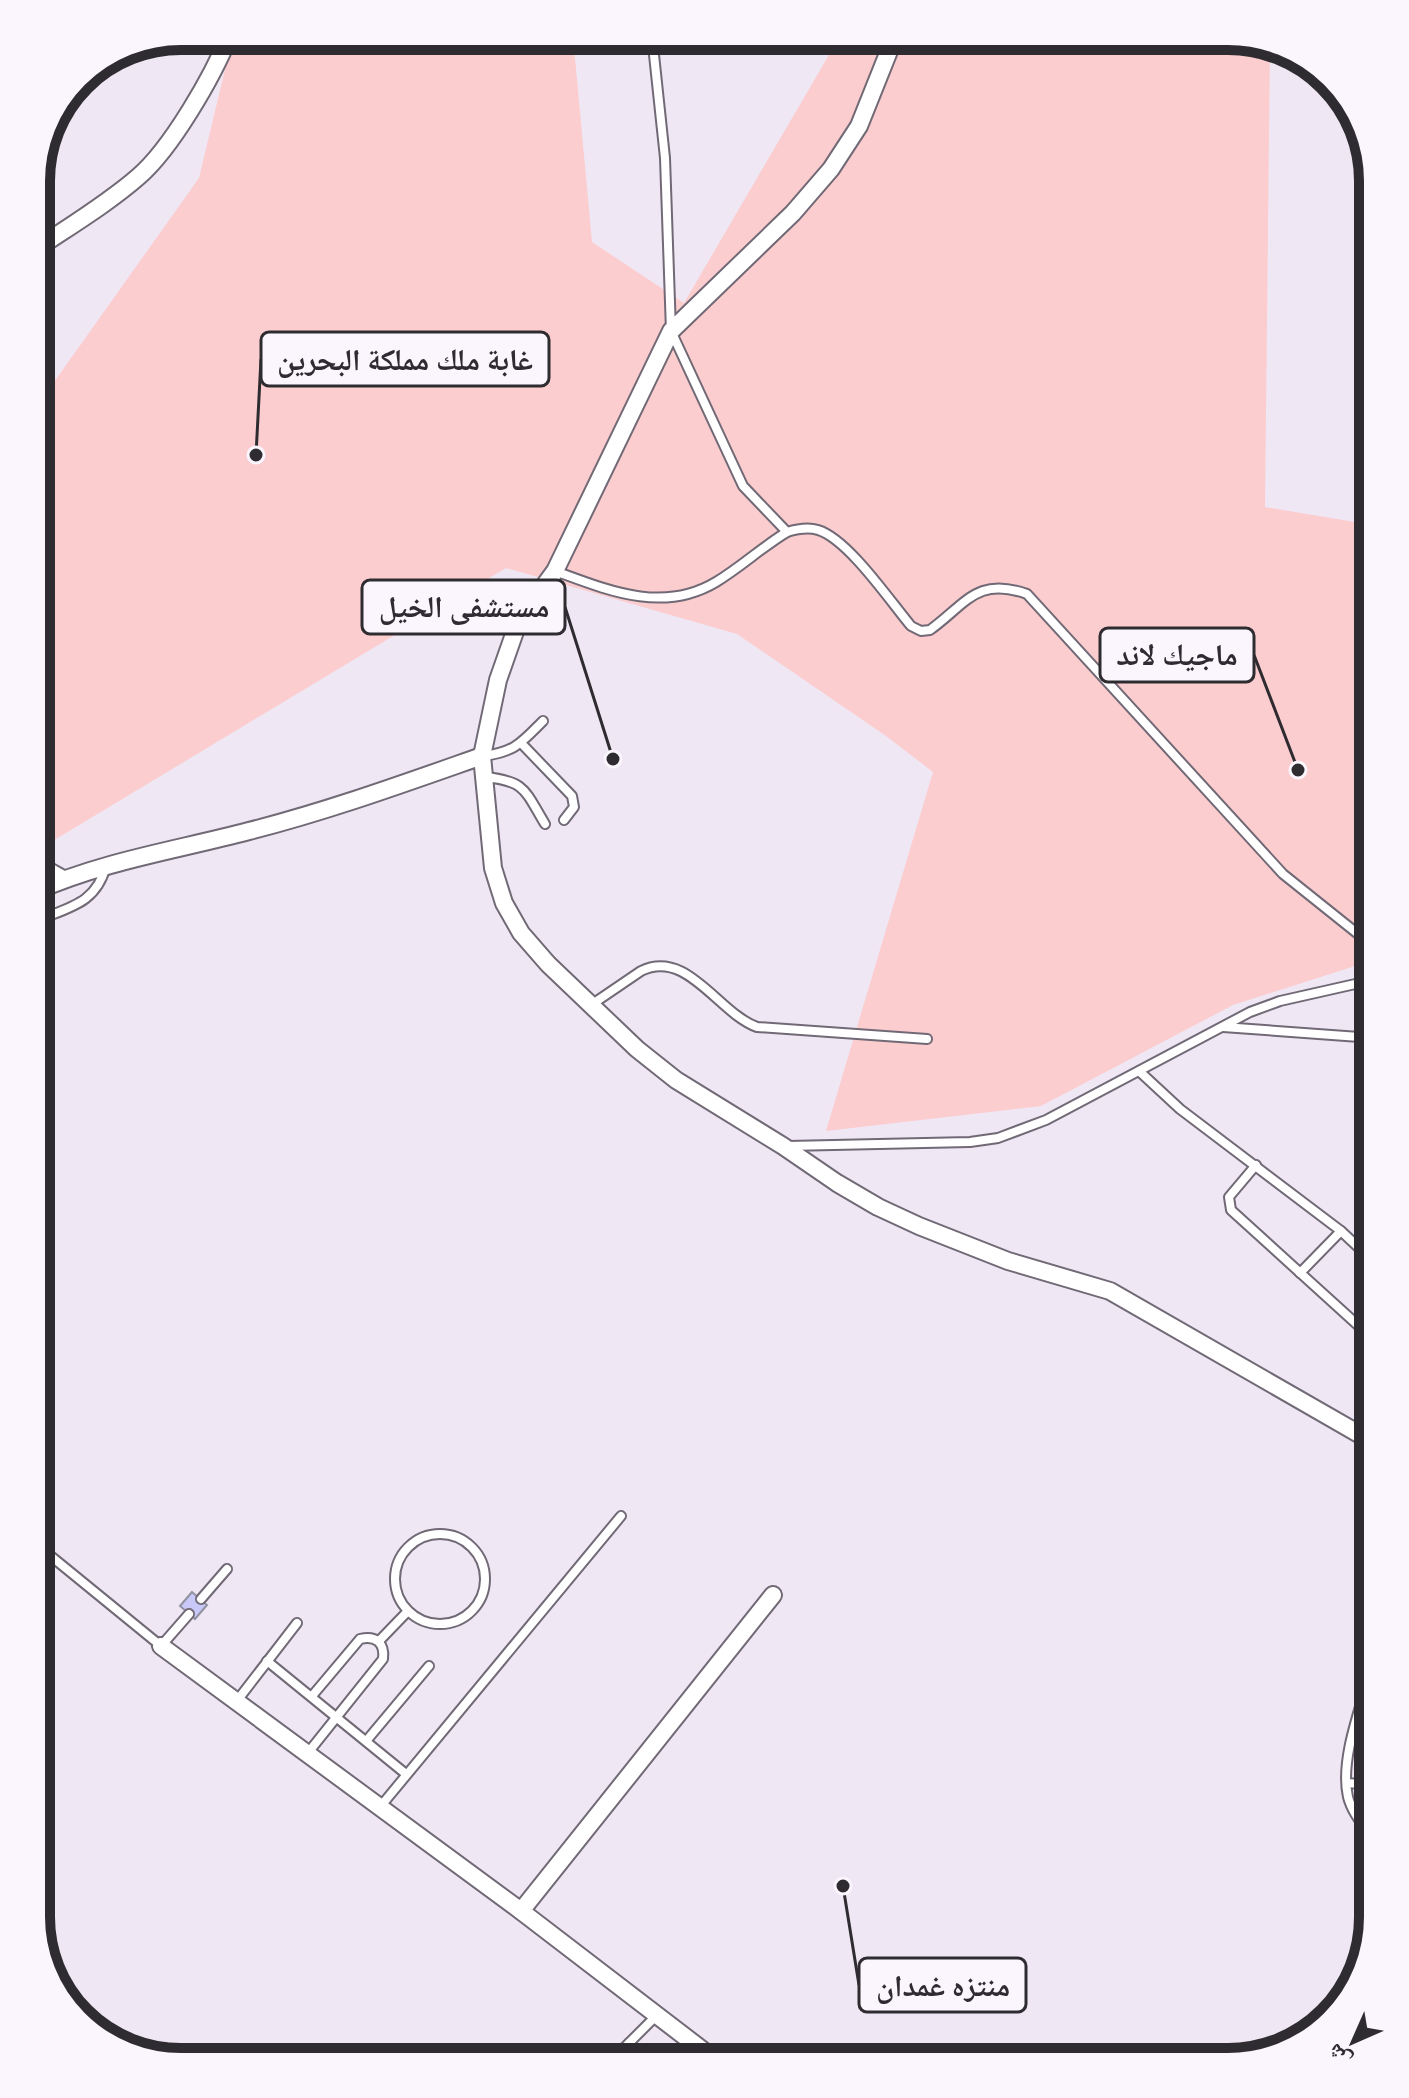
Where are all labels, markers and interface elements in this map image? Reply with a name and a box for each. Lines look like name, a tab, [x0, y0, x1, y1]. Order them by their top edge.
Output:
callout: غابة ملك مملكة البحرين	[261, 332, 549, 386]
text: غابة ملك مملكة البحرين	[277, 341, 533, 378]
callout: مستشفى الخيل	[362, 580, 565, 634]
text: مستشفى الخيل	[379, 588, 549, 625]
callout: ماجيك لاند	[1100, 628, 1254, 682]
text: ماجيك لاند	[1116, 636, 1238, 672]
callout: منتزه غمدان	[859, 1958, 1026, 2012]
text: منتزه غمدان	[876, 1967, 1010, 2004]
north arrow	[1313, 2002, 1393, 2082]
text: ش	[1321, 2038, 1357, 2074]

